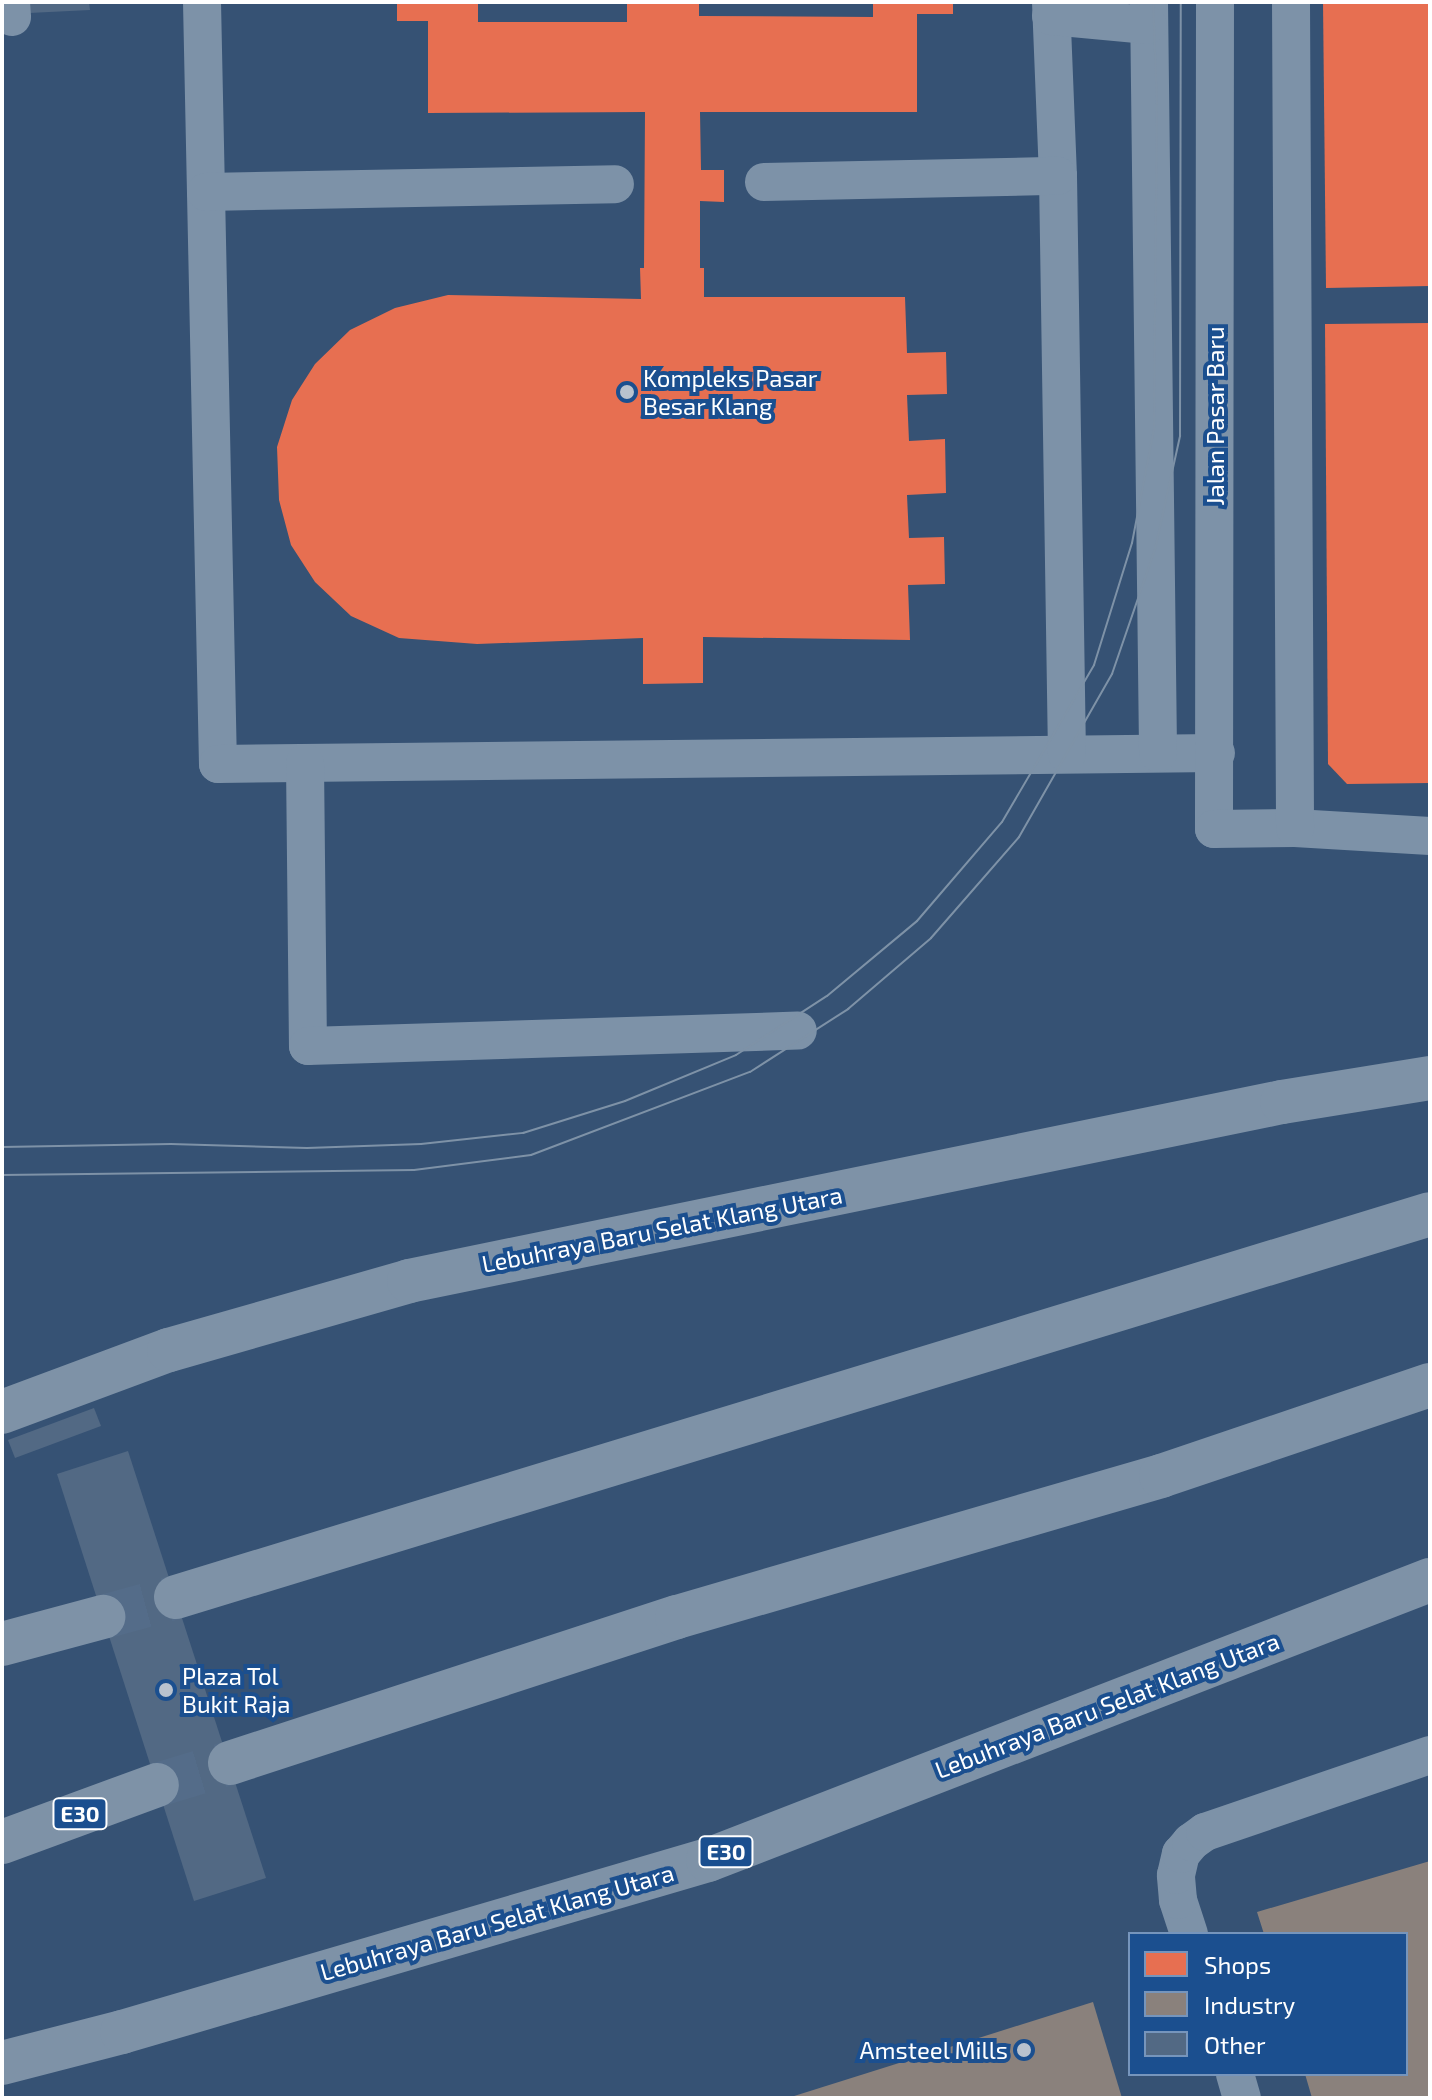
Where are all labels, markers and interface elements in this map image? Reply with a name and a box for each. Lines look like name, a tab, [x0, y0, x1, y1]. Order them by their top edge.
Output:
street label: Jalan Pasar Baru	[1201, 326, 1229, 506]
place label: Kompleks Pasar Besar Klang	[643, 364, 817, 420]
marker: Kompleks Pasar Besar Klang	[618, 383, 636, 401]
street label: Lebuhraya Baru Selat Klang Utara	[479, 1180, 845, 1278]
street label: Lebuhraya Baru Selat Klang Utara	[931, 1626, 1283, 1784]
place label: Plaza Tol Bukit Raja	[182, 1662, 290, 1718]
marker: Plaza Tol Bukit Raja	[157, 1681, 175, 1699]
road number: E30	[52, 1796, 108, 1832]
road number: E30	[698, 1834, 754, 1870]
street label: Lebuhraya Baru Selat Klang Utara	[317, 1858, 677, 1986]
legend	[1128, 1932, 1408, 2076]
text: Shops	[1204, 1950, 1271, 1979]
text: Industry	[1204, 1990, 1295, 2019]
text: Other	[1204, 2030, 1266, 2059]
place label: Amsteel Mills	[859, 2036, 1008, 2064]
marker: Amsteel Mills	[1015, 2041, 1033, 2059]

